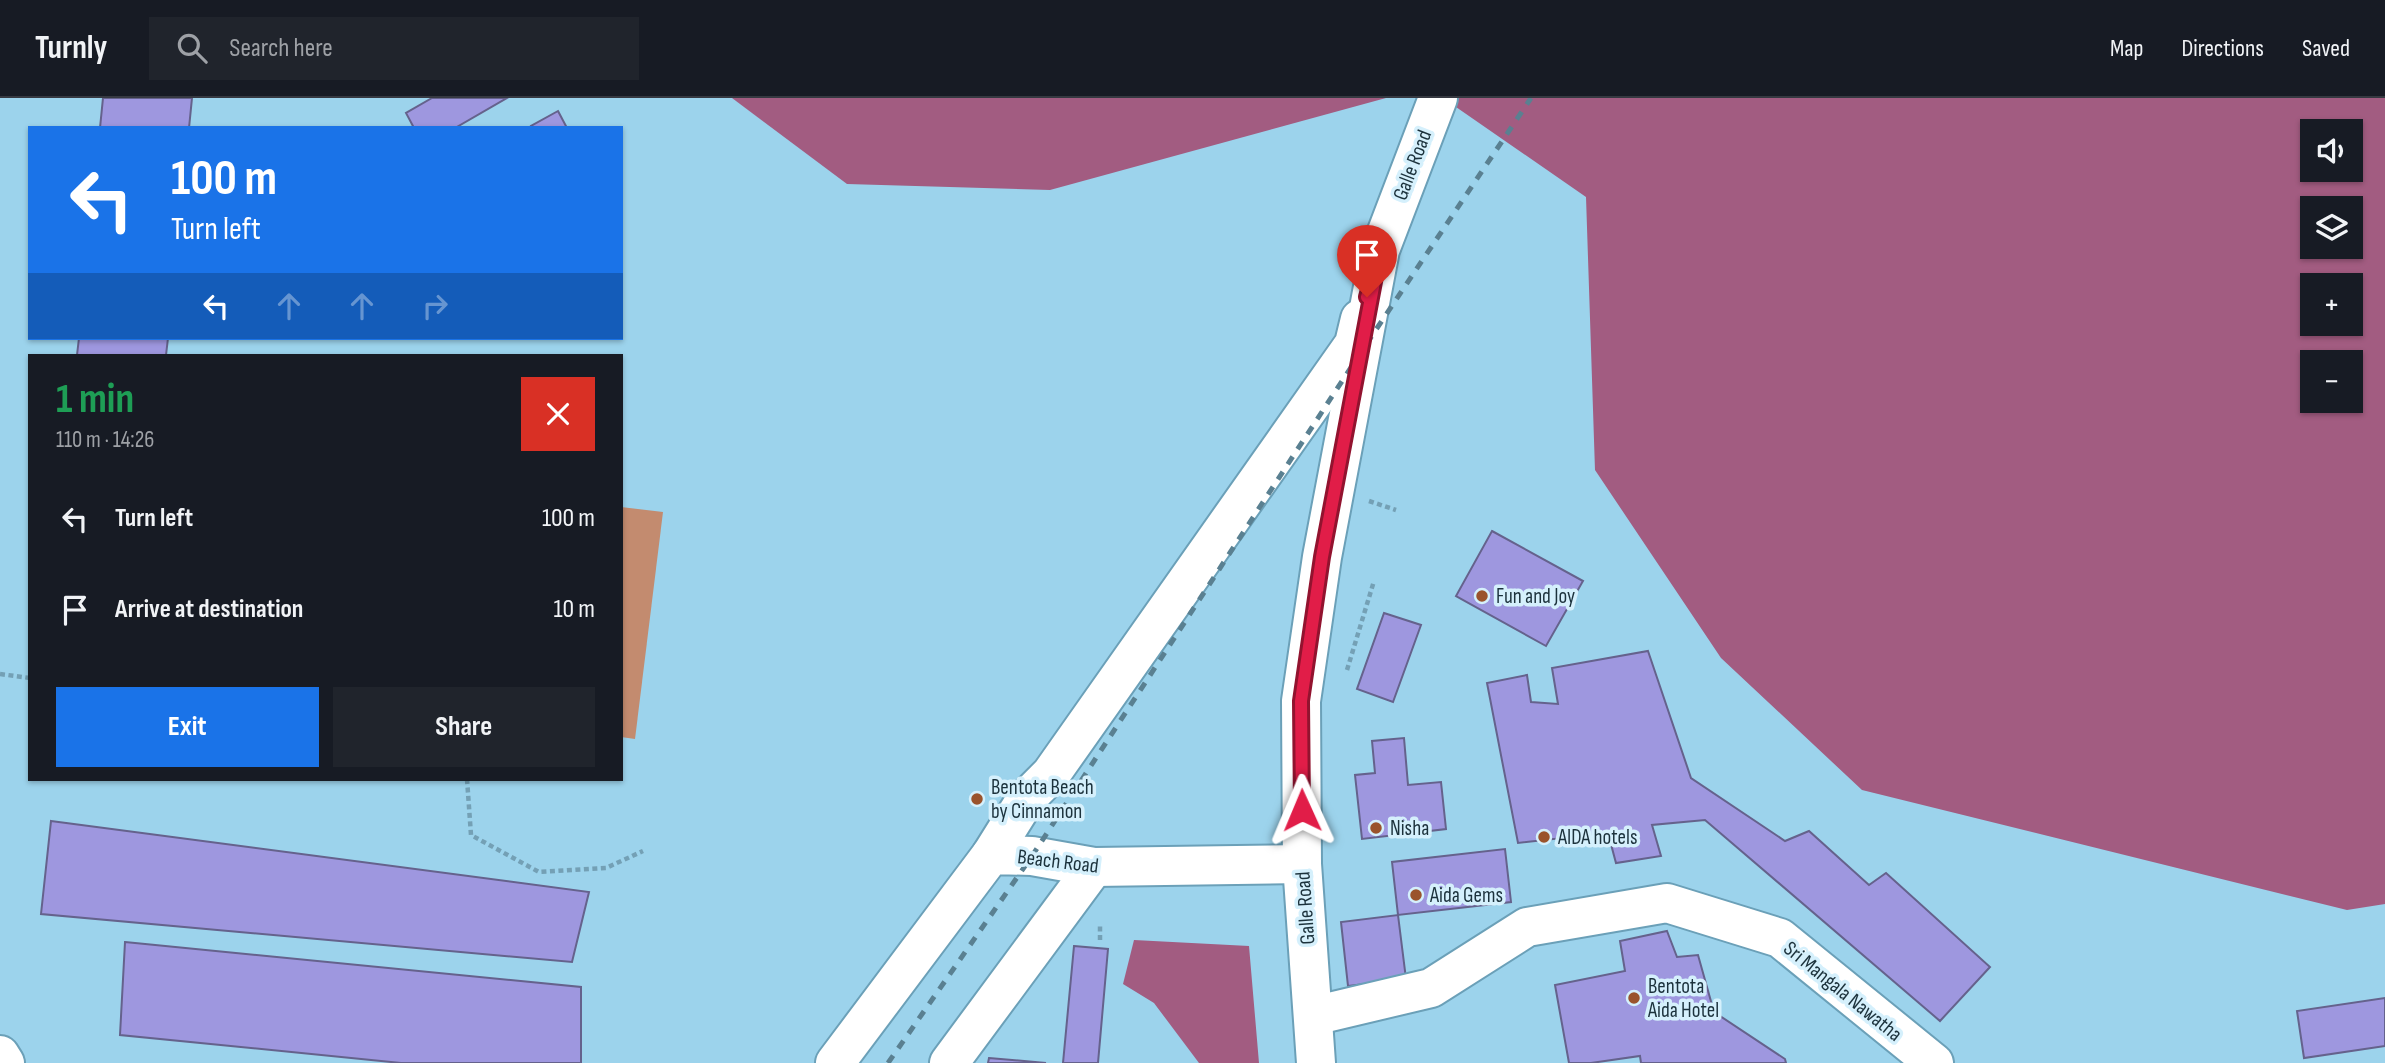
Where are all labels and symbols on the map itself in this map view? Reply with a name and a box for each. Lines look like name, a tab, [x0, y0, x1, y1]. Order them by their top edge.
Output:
street label: Galle Road	[1388, 127, 1437, 204]
pin	[1337, 225, 1397, 297]
place label: Fun and Joy	[1496, 584, 1575, 609]
marker: Fun and Joy	[1474, 588, 1490, 604]
position arrow	[1265, 773, 1339, 847]
place label: Bentota Beach by Cinnamon	[991, 775, 1094, 824]
marker: Bentota Beach by Cinnamon	[969, 791, 985, 807]
place label: Nisha	[1390, 816, 1429, 841]
marker: Nisha	[1368, 820, 1384, 836]
place label: AIDA hotels	[1557, 825, 1637, 850]
marker: AIDA hotels	[1536, 829, 1552, 845]
street label: Beach Road	[1016, 844, 1100, 879]
street label: Galle Road	[1290, 871, 1321, 945]
place label: Aida Gems	[1429, 883, 1503, 908]
marker: Aida Gems	[1408, 887, 1424, 903]
street label: Sri Mangala Nawatha	[1778, 936, 1907, 1047]
place label: Bentota Aida Hotel	[1647, 974, 1719, 1023]
marker: Bentota Aida Hotel	[1626, 990, 1642, 1006]

